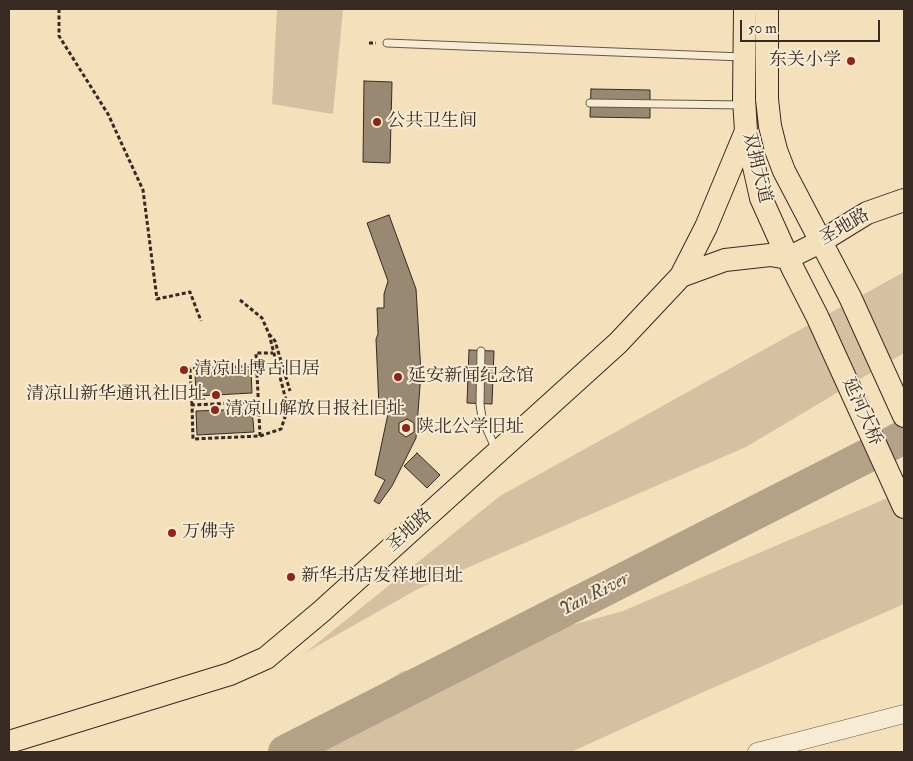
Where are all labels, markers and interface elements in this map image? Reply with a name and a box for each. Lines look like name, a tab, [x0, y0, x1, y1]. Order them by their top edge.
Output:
scale bar	[743, 10, 883, 42]
text: 50 m	[748, 19, 777, 38]
place label: 东关小学	[769, 50, 841, 72]
marker: 东关小学	[845, 55, 857, 67]
place label: 公共卫生间	[387, 111, 477, 133]
marker: 公共卫生间	[371, 116, 383, 128]
street label: 双拥大道	[737, 130, 775, 206]
street label: 圣地路	[816, 205, 874, 251]
place label: 清凉山博古旧居	[194, 359, 320, 381]
marker: 清凉山博古旧居	[178, 364, 190, 376]
place label: 延安新闻纪念馆	[408, 366, 534, 388]
marker: 延安新闻纪念馆	[392, 371, 404, 383]
street label: 延河大桥	[836, 375, 886, 449]
place label: 清凉山新华通讯社旧址	[26, 384, 206, 406]
marker: 清凉山新华通讯社旧址	[210, 389, 222, 401]
place label: 清凉山解放日报社旧址	[225, 399, 405, 421]
marker: 清凉山解放日报社旧址	[209, 404, 221, 416]
place label: 陕北公学旧址	[416, 417, 524, 439]
marker: 陕北公学旧址	[400, 422, 412, 434]
street label: 圣地路	[383, 505, 437, 557]
place label: 万佛寺	[182, 522, 236, 544]
marker: 万佛寺	[166, 527, 178, 539]
place label: 新华书店发祥地旧址	[301, 566, 463, 588]
water label: Yan River	[557, 568, 633, 622]
marker: 新华书店发祥地旧址	[285, 571, 297, 583]

